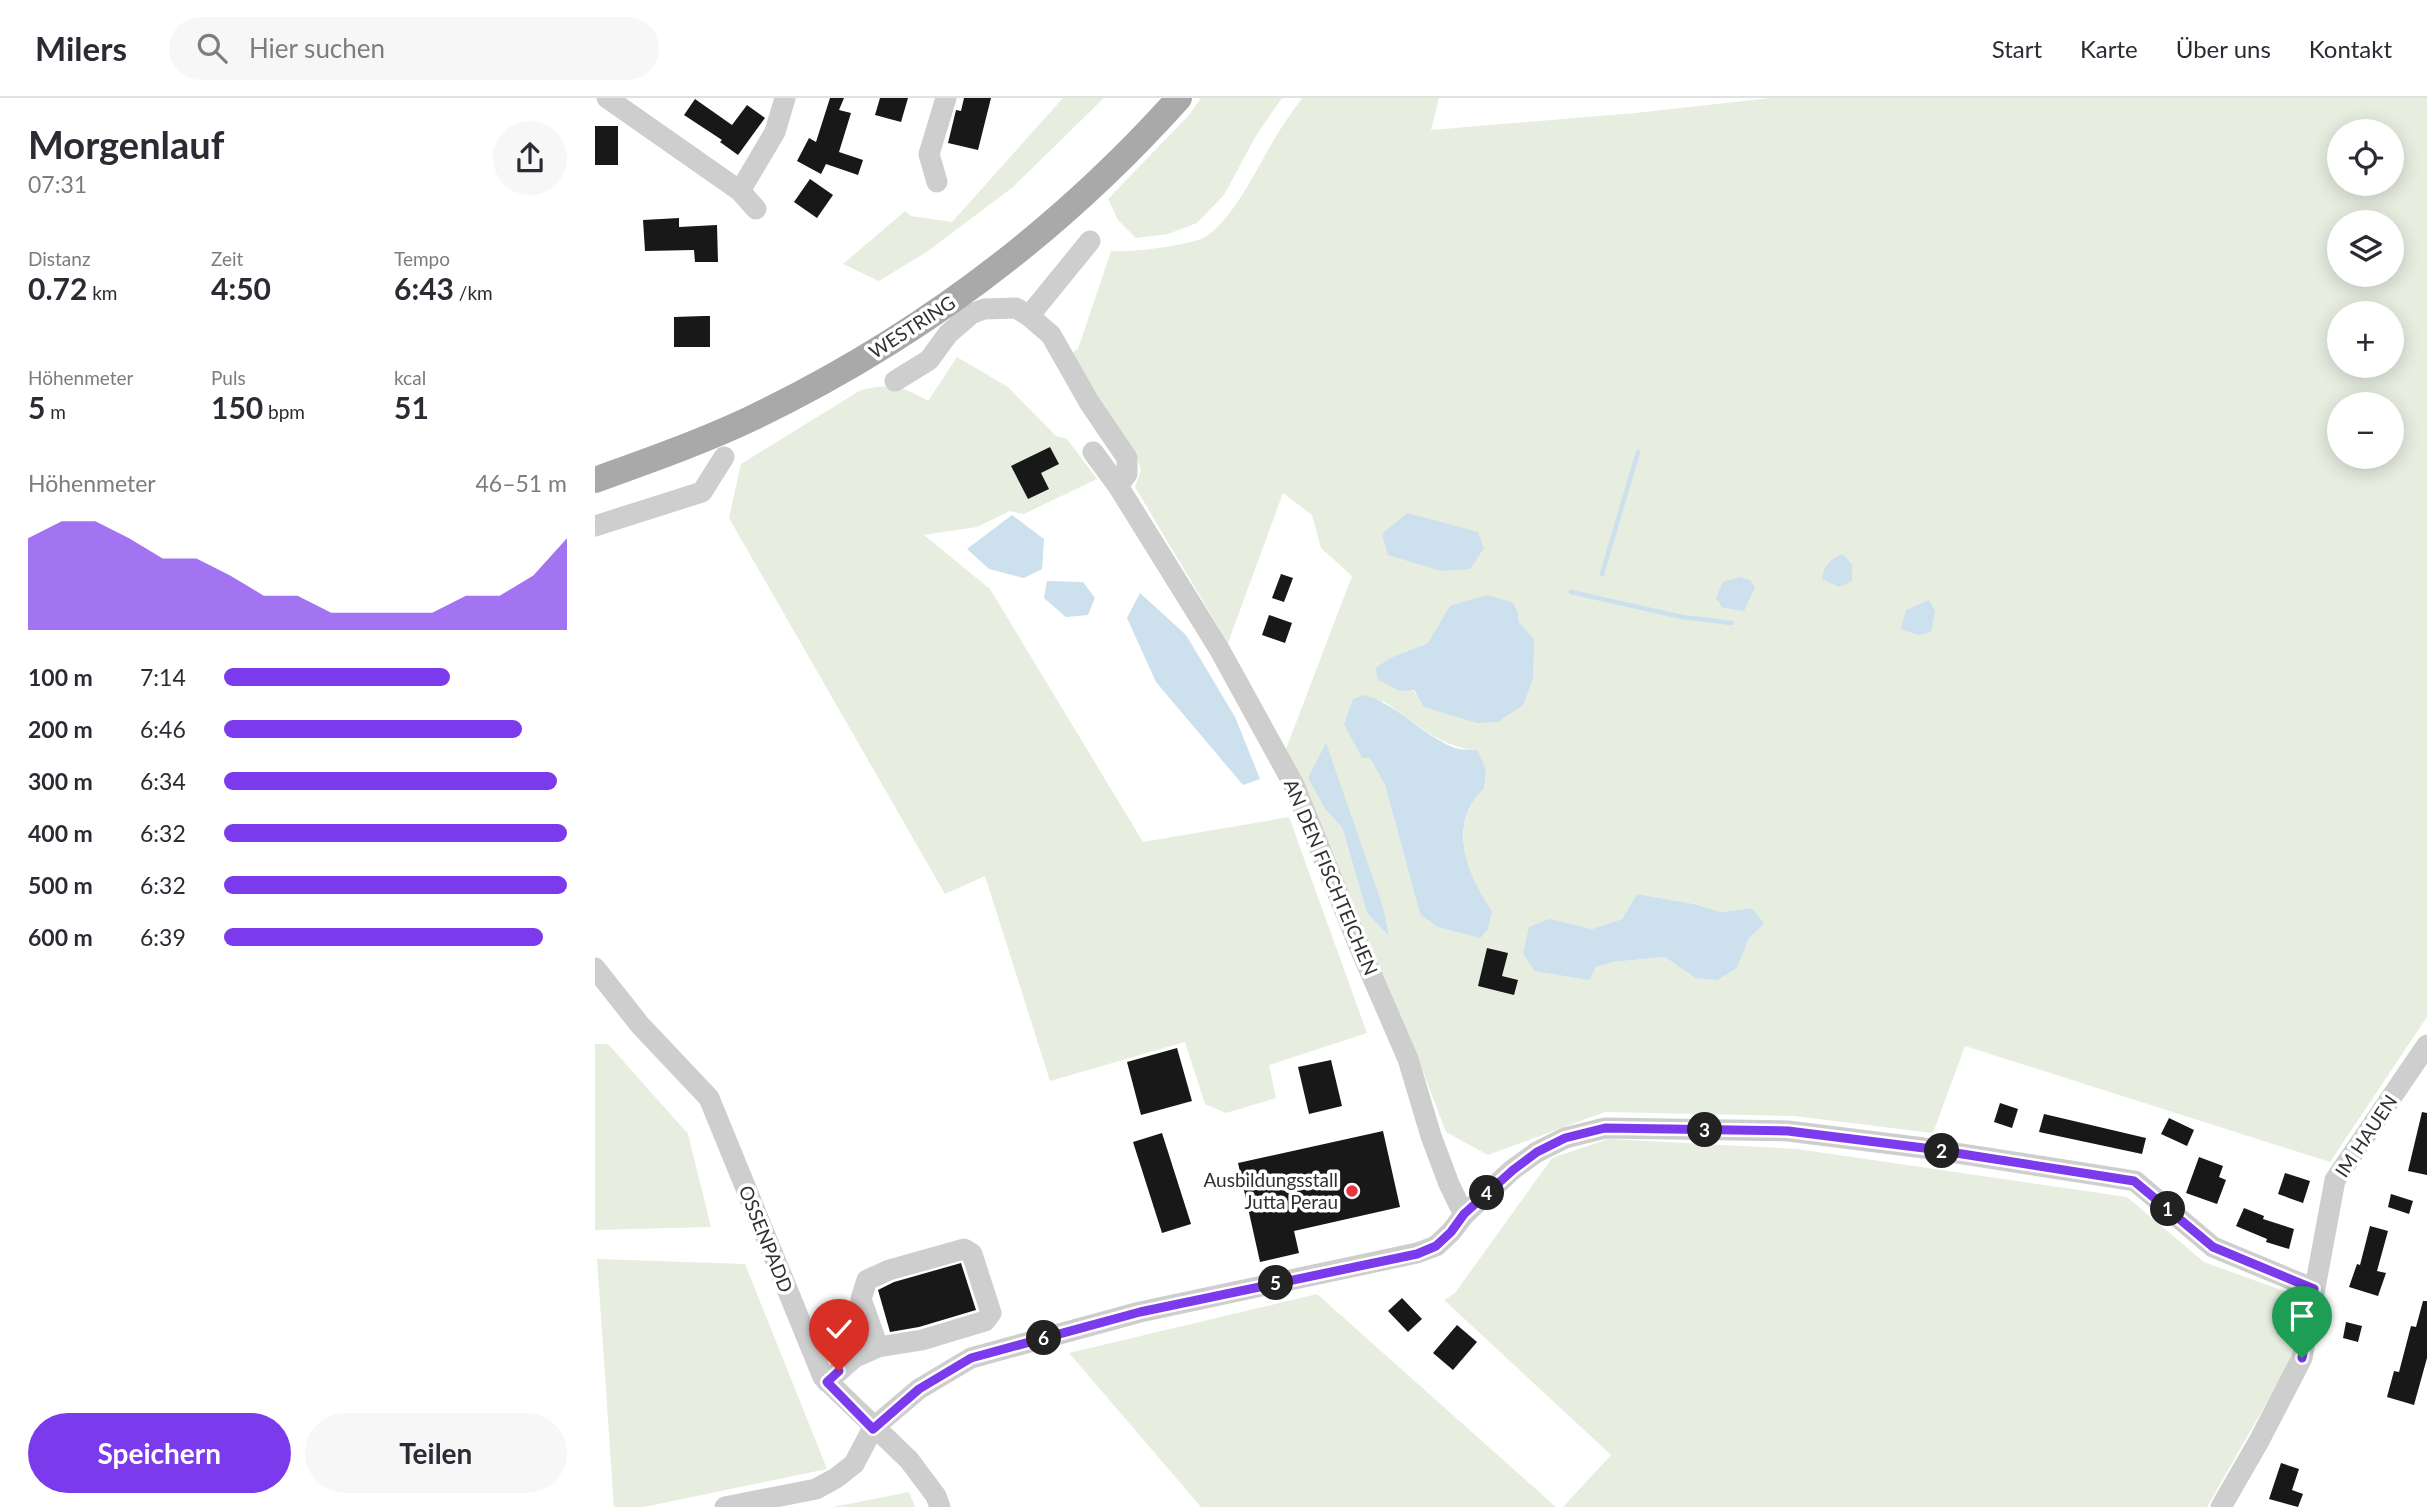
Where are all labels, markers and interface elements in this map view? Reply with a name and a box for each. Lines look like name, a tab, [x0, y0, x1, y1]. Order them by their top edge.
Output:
search box	[169, 17, 659, 80]
text: Milers	[35, 28, 127, 68]
icon: search	[193, 29, 231, 67]
text: Hier suchen	[249, 32, 385, 64]
text: Start	[1992, 34, 2042, 63]
text: Karte	[2080, 34, 2138, 63]
text: Über uns	[2176, 34, 2271, 63]
text: Kontakt	[2309, 34, 2392, 63]
map controls	[2327, 119, 2404, 469]
button: locate	[2327, 119, 2404, 196]
text: Morgenlauf	[28, 121, 224, 167]
button: share	[493, 121, 567, 195]
text: 07:31	[28, 170, 87, 198]
button: layers	[2327, 210, 2404, 287]
text: Distanz	[28, 247, 91, 270]
text: Zeit	[211, 247, 243, 270]
text: Tempo	[394, 247, 450, 270]
text: 0.72	[28, 270, 87, 306]
text: 4:50	[211, 270, 271, 306]
text: 6:43	[394, 270, 454, 306]
text: km	[87, 281, 117, 304]
text: /km	[454, 281, 493, 304]
street label: WESTRING	[864, 290, 959, 363]
button: +	[2327, 301, 2404, 378]
text: Höhenmeter	[28, 366, 134, 389]
text: Puls	[211, 366, 246, 389]
text: kcal	[394, 366, 426, 389]
text: 5	[28, 389, 45, 425]
text: 150	[211, 389, 263, 425]
text: 51	[394, 389, 429, 425]
button: −	[2327, 392, 2404, 469]
text: m	[45, 400, 66, 423]
text: bpm	[263, 400, 305, 423]
text: Höhenmeter	[28, 469, 156, 497]
text: 46–51 m	[475, 469, 567, 497]
text: 100 m	[28, 663, 93, 691]
text: 7:14	[140, 663, 186, 691]
text: 200 m	[28, 715, 93, 743]
text: 6:46	[140, 715, 186, 743]
text: 300 m	[28, 767, 93, 795]
text: 6:34	[140, 767, 186, 795]
street label: AN DEN FISCHTEICHEN	[1280, 775, 1383, 978]
text: 400 m	[28, 819, 93, 847]
text: 6:32	[140, 819, 186, 847]
text: 500 m	[28, 871, 93, 899]
text: 6:32	[140, 871, 186, 899]
text: 600 m	[28, 923, 93, 951]
text: 6:39	[140, 923, 186, 951]
street label: IM HAUEN	[2330, 1090, 2401, 1181]
pin: 3	[1687, 1112, 1723, 1148]
text: 3	[1699, 1118, 1710, 1141]
pin: 2	[1925, 1134, 1959, 1168]
text: 2	[1936, 1139, 1947, 1162]
place label: Ausbildungsstall Jutta Perau	[1203, 1168, 1338, 1213]
pin: 4	[1469, 1176, 1505, 1210]
text: 4	[1481, 1181, 1492, 1204]
street label: OSSENPADD	[735, 1182, 798, 1296]
marker: Ausbildungsstall Jutta Perau	[1344, 1183, 1360, 1199]
pin: 1	[2151, 1192, 2185, 1226]
text: 1	[2162, 1197, 2173, 1220]
pin: 5	[1259, 1266, 1293, 1300]
text: 5	[1270, 1271, 1281, 1294]
pin	[2272, 1286, 2332, 1358]
icon: arrive	[2283, 1297, 2321, 1335]
pin	[809, 1299, 869, 1371]
icon: check	[820, 1310, 858, 1348]
pin: 6	[1027, 1320, 1061, 1356]
text: 6	[1038, 1326, 1049, 1349]
button: Speichern	[28, 1413, 291, 1493]
button: Teilen	[305, 1413, 567, 1493]

